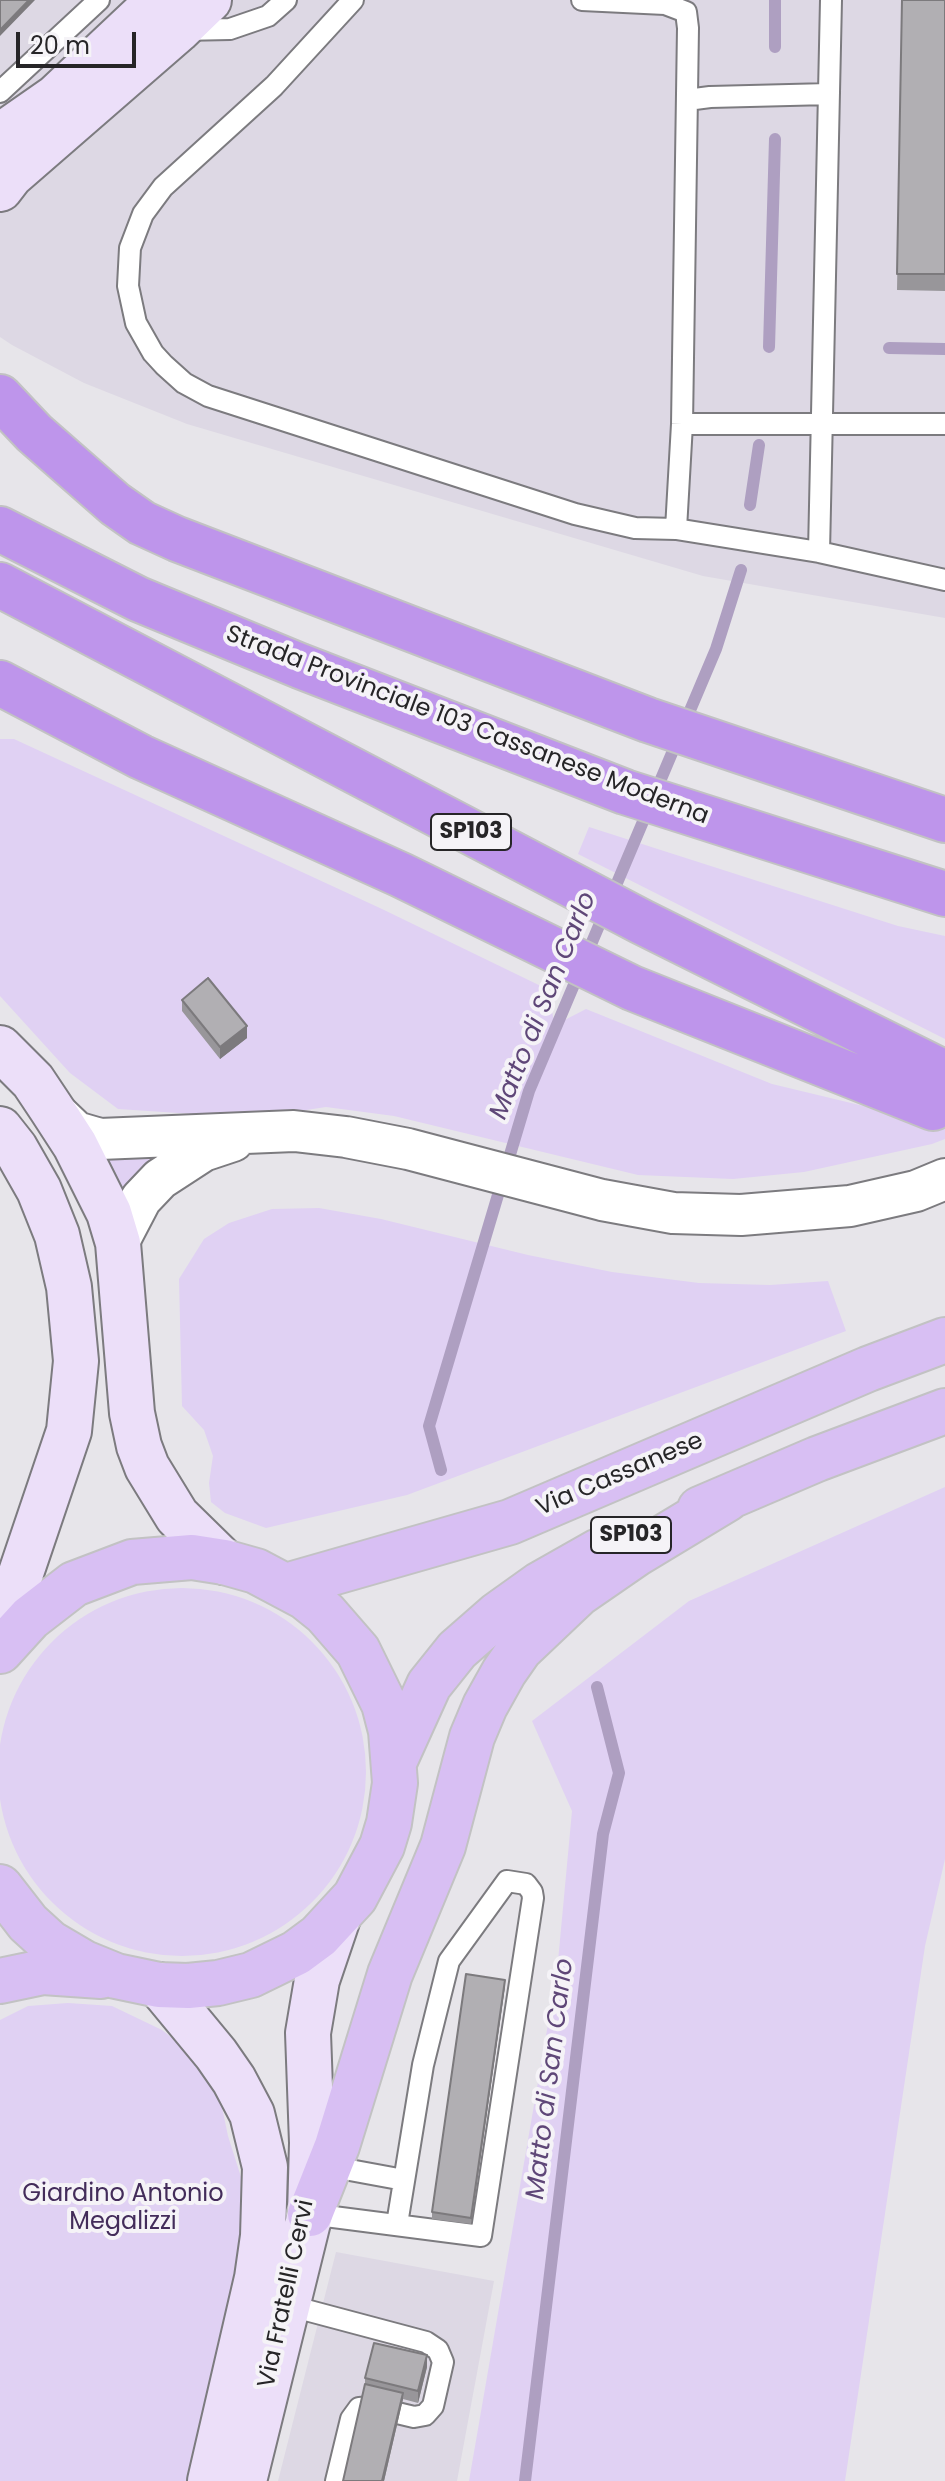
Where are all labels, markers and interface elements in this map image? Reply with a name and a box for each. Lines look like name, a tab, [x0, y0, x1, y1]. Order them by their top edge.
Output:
scale bar	[20, 16, 140, 66]
text: 20 m	[30, 29, 90, 62]
street label: Strada Provinciale 103 Cassanese Moderna	[222, 620, 712, 832]
road number: SP103	[431, 814, 511, 850]
water label: Matto di San Carlo	[484, 888, 604, 1124]
street label: Via Cassanese	[532, 1427, 708, 1523]
road number: SP103	[591, 1517, 671, 1553]
water label: Matto di San Carlo	[521, 1957, 581, 2201]
park label: Giardino Antonio Megalizzi	[22, 2181, 224, 2237]
street label: Via Fratelli Cervi	[253, 2197, 321, 2391]

